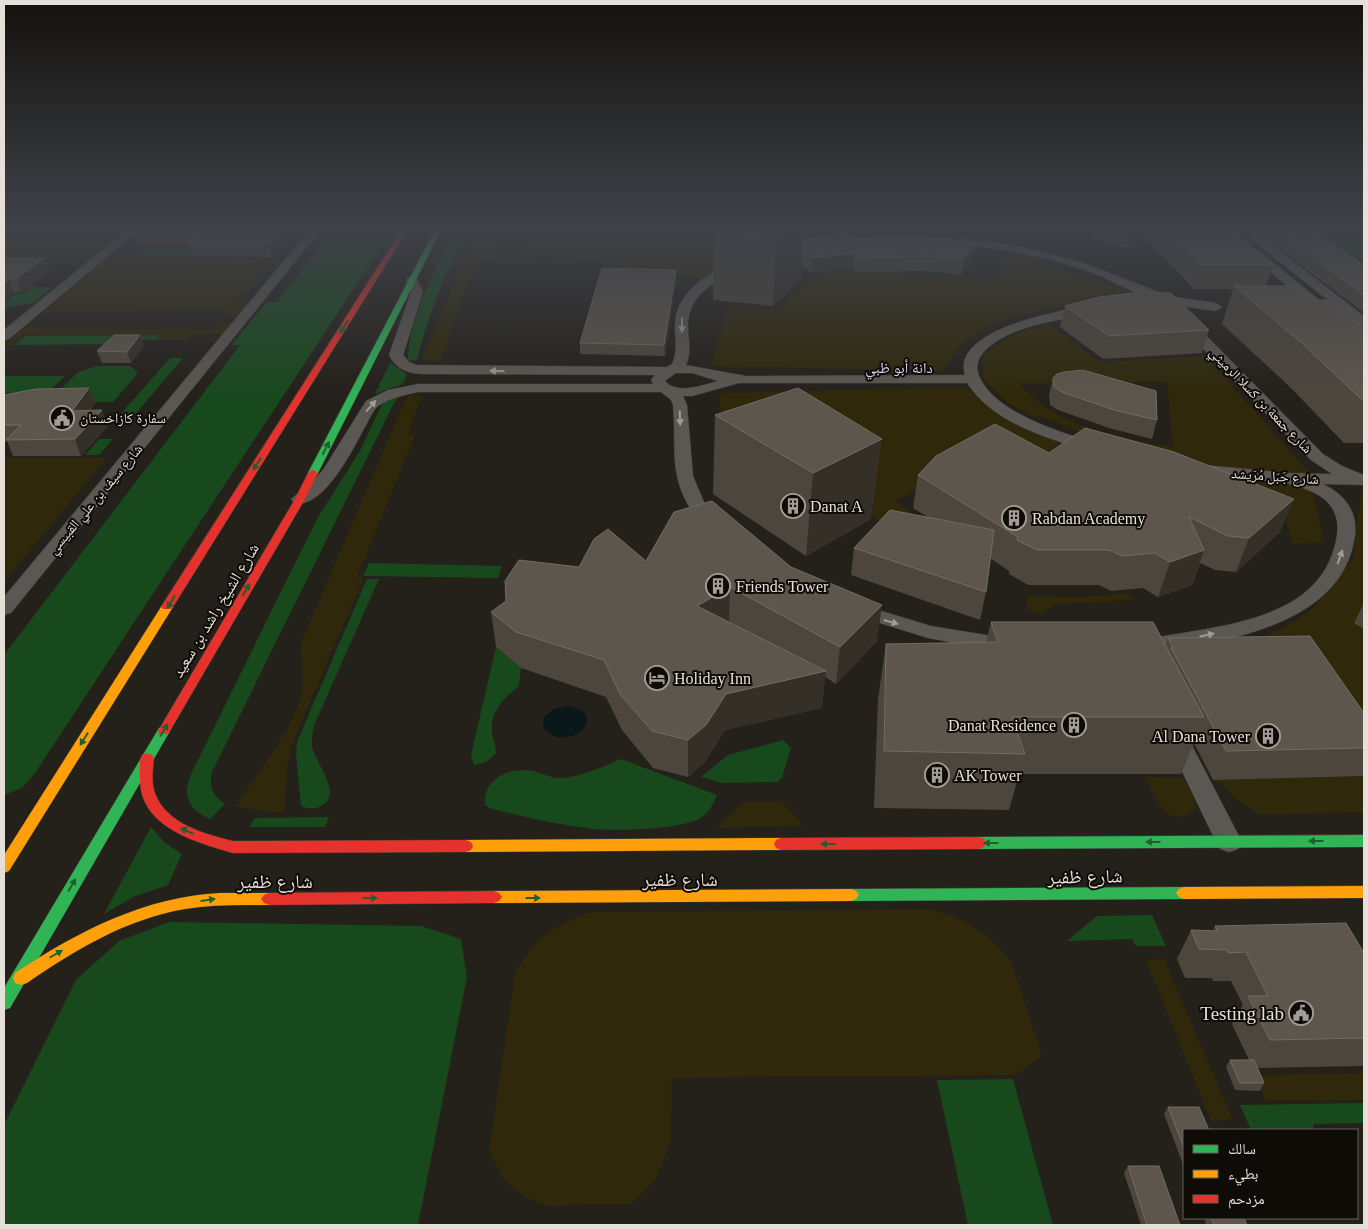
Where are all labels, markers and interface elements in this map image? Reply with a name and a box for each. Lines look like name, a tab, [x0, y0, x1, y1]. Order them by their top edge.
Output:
one-way arrow	[678, 318, 686, 334]
one-way arrow	[339, 320, 348, 333]
street label: شارع جمعة بن كسلا الرميثي	[1204, 344, 1315, 459]
district label: دانة أبو ظبي	[865, 359, 933, 380]
one-way arrow	[489, 367, 505, 375]
one-way arrow	[366, 400, 377, 413]
public building icon: سفارة كازاخستان	[49, 405, 75, 431]
place label: سفارة كازاخستان	[80, 411, 166, 427]
one-way arrow	[676, 411, 684, 427]
one-way arrow	[322, 441, 330, 456]
street label: شارع سيف بن علي القبيسي	[45, 442, 148, 559]
one-way arrow	[252, 458, 262, 471]
street label: شارع جَبَل مُرَيشد	[1231, 466, 1319, 489]
building icon: Danat A	[780, 493, 806, 519]
place label: Danat A	[810, 498, 863, 515]
building icon: Rabdan Academy	[1001, 505, 1027, 531]
place label: Rabdan Academy	[1032, 510, 1145, 528]
street label: شارع الشيخ راشد بن سعيد	[169, 540, 264, 681]
one-way arrow	[1336, 549, 1344, 564]
building icon: Friends Tower	[705, 573, 731, 599]
place label: Friends Tower	[736, 578, 829, 595]
one-way arrow	[242, 583, 251, 597]
one-way arrow	[166, 595, 175, 608]
one-way arrow	[883, 618, 898, 626]
one-way arrow	[1199, 631, 1215, 639]
hotel icon: Holiday Inn	[644, 665, 670, 691]
place label: Holiday Inn	[674, 670, 751, 688]
building icon: Danat Residence	[1061, 712, 1087, 738]
place label: Danat Residence	[948, 717, 1056, 734]
one-way arrow	[159, 723, 168, 736]
building icon: Al Dana Tower	[1255, 723, 1281, 749]
place label: Al Dana Tower	[1152, 728, 1251, 745]
one-way arrow	[79, 733, 89, 746]
building icon: AK Tower	[924, 762, 950, 788]
place label: AK Tower	[954, 767, 1022, 784]
one-way arrow	[180, 827, 194, 835]
one-way arrow	[1307, 837, 1323, 845]
one-way arrow	[1145, 838, 1161, 846]
one-way arrow	[982, 839, 998, 847]
one-way arrow	[820, 840, 836, 848]
street label: شارع ظفير	[1046, 865, 1123, 889]
street label: شارع ظفير	[641, 869, 718, 891]
street label: شارع ظفير	[236, 871, 313, 893]
one-way arrow	[68, 879, 77, 892]
one-way arrow	[525, 893, 541, 901]
one-way arrow	[362, 894, 378, 902]
one-way arrow	[200, 896, 216, 904]
one-way arrow	[49, 950, 63, 959]
public building icon: Testing lab	[1288, 1000, 1314, 1026]
place label: Testing lab	[1200, 1003, 1284, 1024]
legend	[1183, 1129, 1358, 1219]
text: سالك	[1228, 1141, 1256, 1157]
text: بطيء	[1228, 1166, 1258, 1186]
text: مزدحم	[1228, 1191, 1265, 1209]

